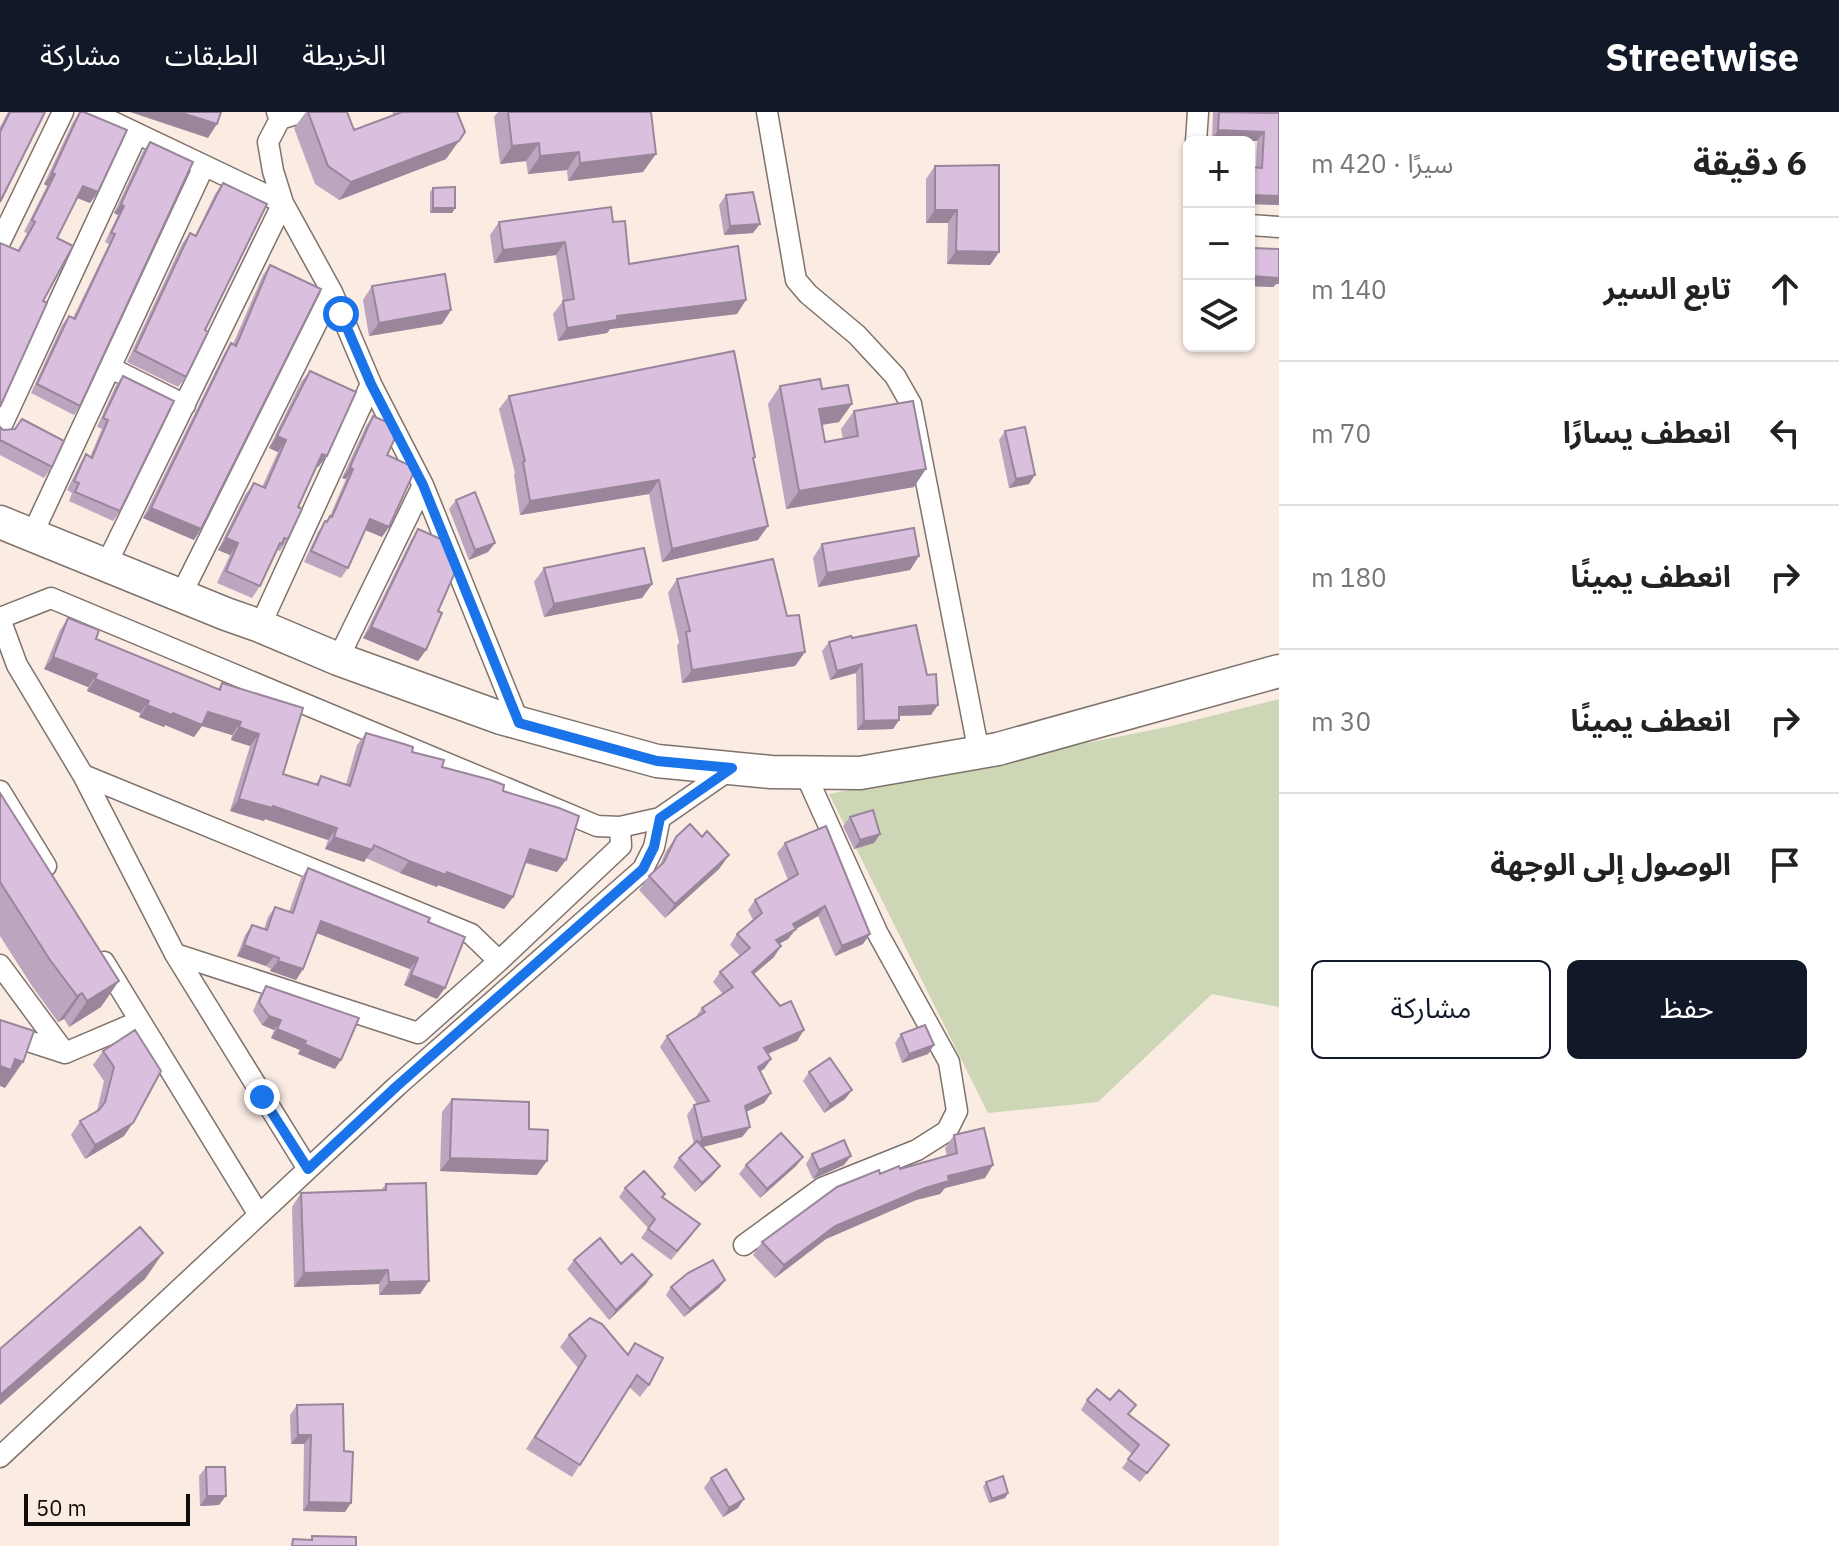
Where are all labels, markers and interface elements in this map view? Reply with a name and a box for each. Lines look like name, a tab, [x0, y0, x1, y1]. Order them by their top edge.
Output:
text: Streetwise	[1605, 32, 1799, 81]
text: مشاركة	[40, 36, 121, 73]
text: الطبقات	[165, 36, 258, 73]
text: الخريطة	[302, 36, 386, 73]
map controls	[1183, 136, 1255, 352]
button: +	[1183, 136, 1255, 208]
text: 6 دقيقة	[1693, 140, 1807, 184]
text: سيرًا · 420 m	[1311, 146, 1453, 180]
button: −	[1183, 208, 1255, 280]
icon: ahead	[1763, 267, 1807, 311]
text: تابع السير	[1604, 268, 1731, 307]
text: 140 m	[1311, 272, 1387, 306]
button: layers	[1183, 280, 1255, 352]
route start	[323, 296, 359, 332]
icon: left	[1763, 411, 1807, 455]
text: انعطف يسارًا	[1563, 412, 1731, 451]
text: 70 m	[1311, 416, 1371, 450]
icon: right	[1763, 555, 1807, 599]
text: انعطف يمينًا	[1571, 556, 1731, 595]
text: 180 m	[1311, 560, 1387, 594]
icon: right	[1763, 699, 1807, 743]
text: انعطف يمينًا	[1571, 700, 1731, 739]
text: 30 m	[1311, 704, 1371, 738]
icon: arrive	[1763, 843, 1807, 887]
text: الوصول إلى الوجهة	[1490, 844, 1731, 883]
button: مشاركة	[1311, 960, 1551, 1059]
button: حفظ	[1567, 960, 1807, 1059]
route end	[244, 1079, 280, 1115]
scale bar	[24, 1490, 190, 1526]
text: 50 m	[36, 1493, 87, 1522]

